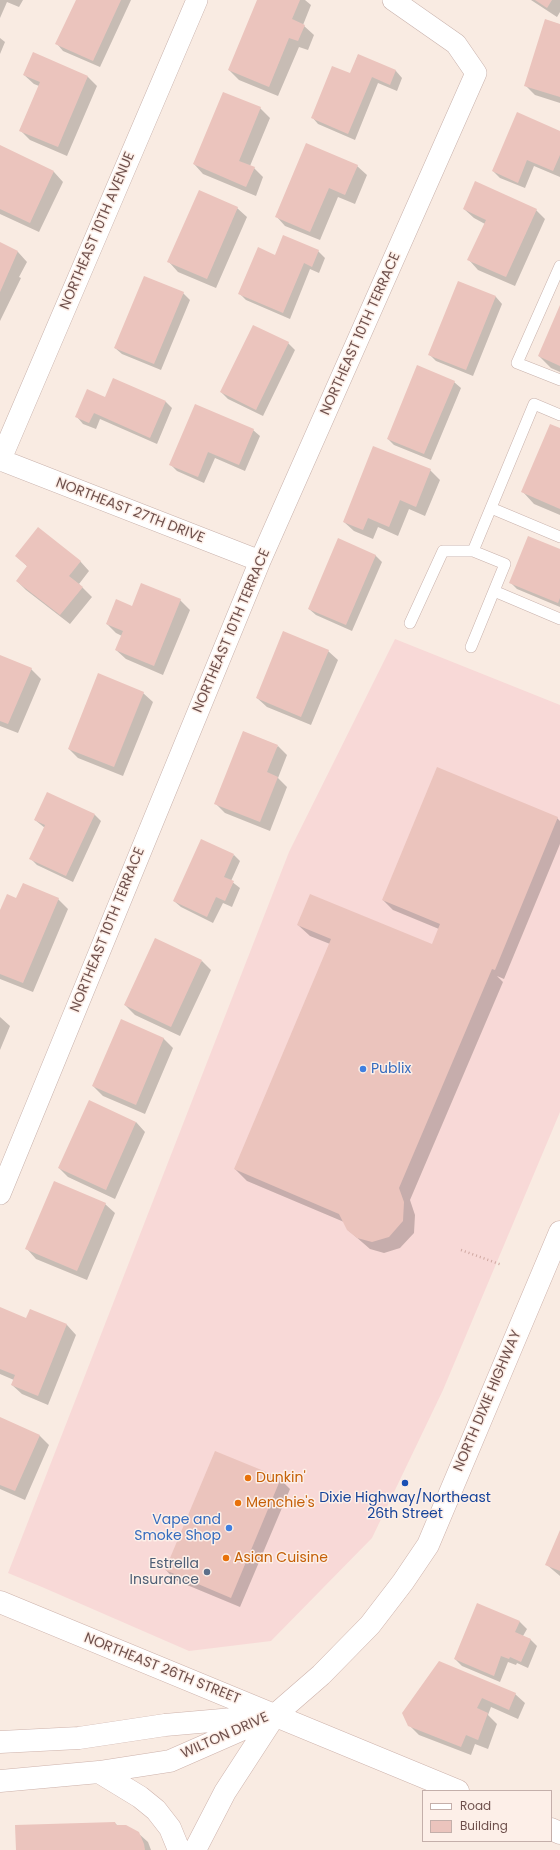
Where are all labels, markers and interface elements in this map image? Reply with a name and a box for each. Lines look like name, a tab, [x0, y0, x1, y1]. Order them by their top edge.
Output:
street label: NORTHEAST 10TH AVENUE	[57, 150, 139, 312]
street label: NORTHEAST 10TH TERRACE	[317, 250, 405, 418]
street label: NORTHEAST 27TH DRIVE	[53, 475, 207, 547]
street label: NORTHEAST 10TH TERRACE	[190, 547, 274, 715]
street label: NORTHEAST 10TH TERRACE	[67, 845, 149, 1015]
place label: Publix	[371, 1061, 411, 1077]
marker: Publix	[358, 1064, 368, 1074]
street label: NORTH DIXIE HIGHWAY	[451, 1328, 525, 1474]
place label: Dunkin'	[256, 1470, 306, 1486]
marker: Dunkin'	[243, 1473, 253, 1483]
marker: Dixie Highway/Northeast 26th Street	[400, 1478, 410, 1488]
place label: Dixie Highway/Northeast 26th Street	[319, 1490, 491, 1522]
place label: Menchie's	[246, 1495, 315, 1511]
marker: Menchie's	[233, 1498, 243, 1508]
place label: Vape and Smoke Shop	[134, 1512, 221, 1544]
marker: Vape and Smoke Shop	[224, 1523, 234, 1533]
place label: Asian Cuisine	[234, 1550, 328, 1566]
marker: Asian Cuisine	[221, 1553, 231, 1563]
place label: Estrella Insurance	[130, 1556, 199, 1588]
marker: Estrella Insurance	[202, 1567, 212, 1577]
street label: NORTHEAST 26TH STREET	[81, 1630, 243, 1708]
street label: WILTON DRIVE	[179, 1709, 271, 1763]
legend	[422, 1790, 552, 1842]
text: Road	[460, 1797, 491, 1814]
text: Building	[460, 1817, 508, 1834]

